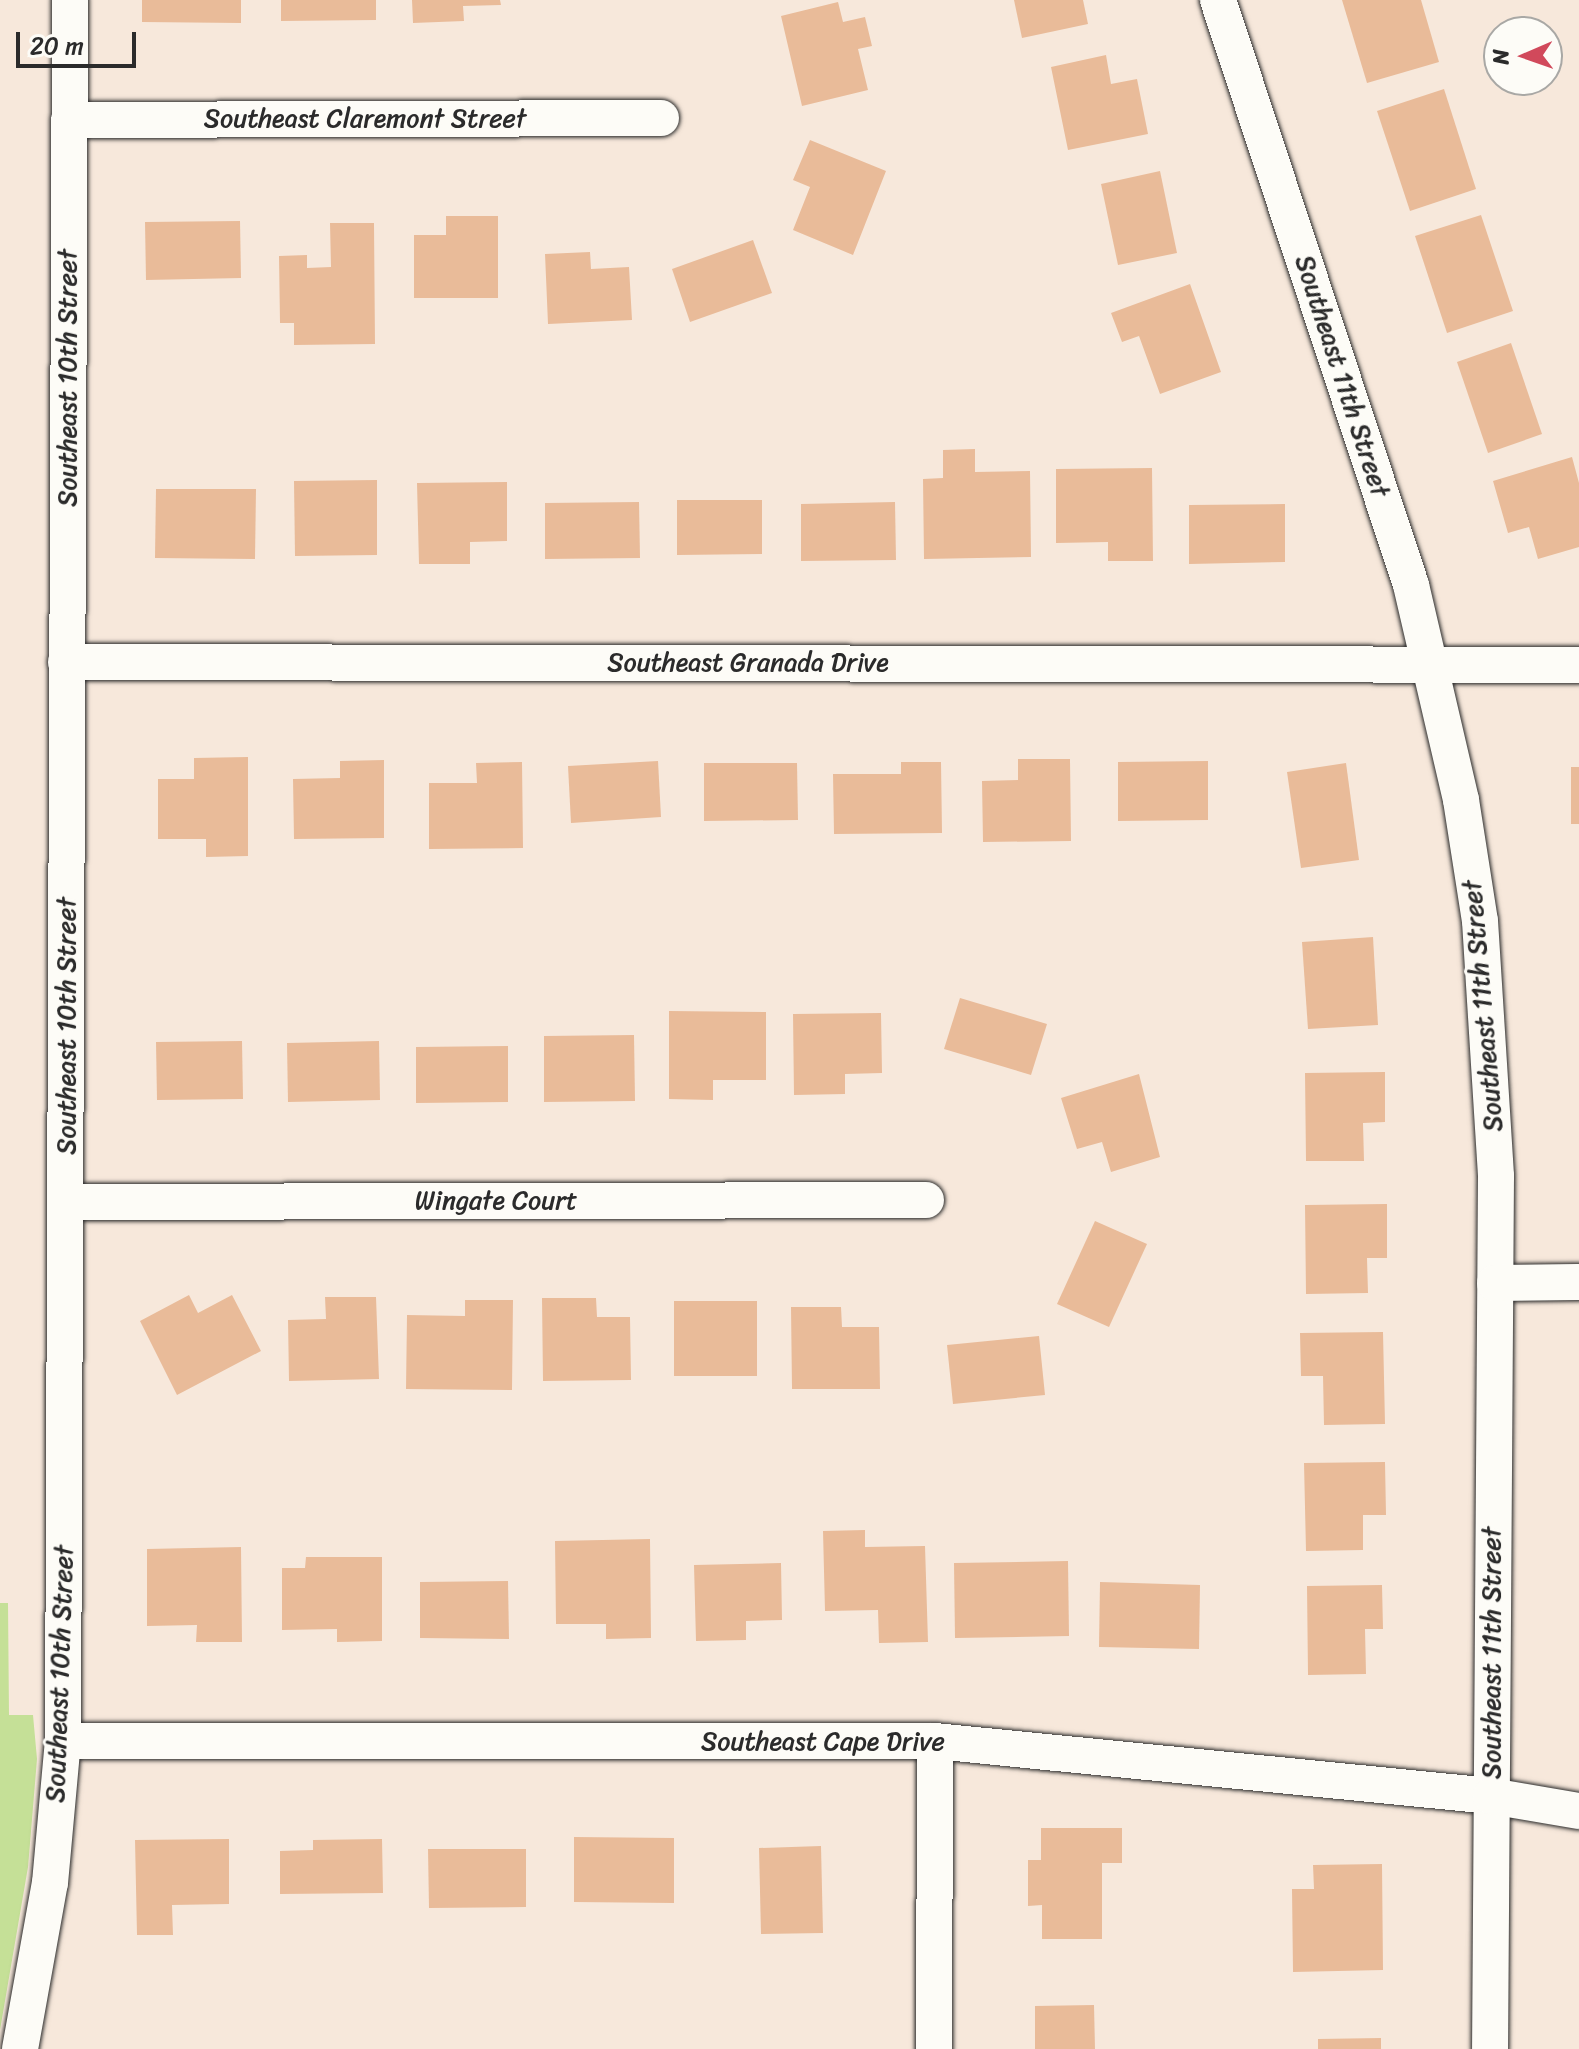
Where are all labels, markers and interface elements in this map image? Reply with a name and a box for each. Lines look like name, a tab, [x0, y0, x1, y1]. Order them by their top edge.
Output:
scale bar	[20, 16, 140, 66]
north arrow	[1483, 16, 1563, 96]
text: 20 m	[30, 25, 84, 67]
text: N	[1481, 48, 1520, 65]
street label: Southeast Claremont Street	[203, 103, 527, 135]
street label: Southeast 10th Street	[52, 249, 84, 507]
street label: Southeast 11th Street	[1288, 251, 1396, 501]
street label: Southeast Granada Drive	[607, 647, 889, 679]
street label: Southeast 11th Street	[1456, 879, 1510, 1133]
street label: Southeast 10th Street	[51, 897, 83, 1155]
street label: Wingate Court	[415, 1185, 577, 1217]
street label: Southeast 11th Street	[1476, 1527, 1508, 1779]
street label: Southeast 10th Street	[40, 1545, 80, 1803]
street label: Southeast Cape Drive	[701, 1726, 945, 1758]

